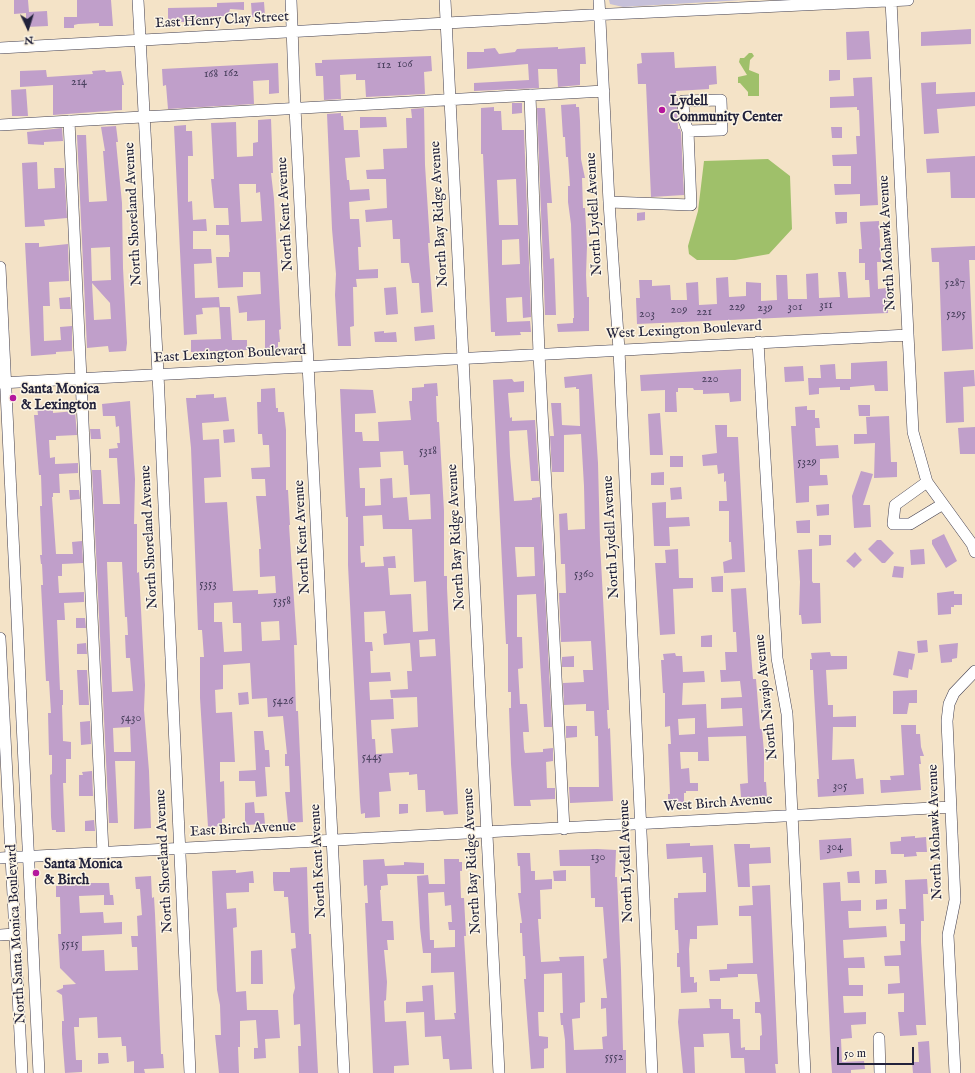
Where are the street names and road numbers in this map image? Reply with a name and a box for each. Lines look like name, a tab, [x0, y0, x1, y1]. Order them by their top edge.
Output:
street label: East Henry Clay Street	[155, 9, 289, 33]
street label: North Bay Ridge Avenue	[428, 140, 452, 288]
street label: North Shoreland Avenue	[122, 142, 146, 286]
street label: North Lydell Avenue	[583, 152, 607, 276]
street label: North Kent Avenue	[275, 156, 297, 272]
street label: North Mohawk Avenue	[876, 175, 900, 311]
street label: West Lexington Boulevard	[606, 319, 762, 343]
street label: East Lexington Boulevard	[153, 343, 307, 367]
street label: North Bay Ridge Avenue	[445, 463, 469, 611]
street label: North Shoreland Avenue	[138, 465, 162, 609]
street label: North Lydell Avenue	[600, 475, 624, 599]
street label: North Kent Avenue	[292, 479, 314, 595]
street label: North Navajo Avenue	[752, 633, 782, 761]
street label: North Mohawk Avenue	[925, 764, 947, 900]
street label: North Bay Ridge Avenue	[461, 787, 485, 935]
street label: North Shoreland Avenue	[153, 789, 177, 933]
street label: West Birch Avenue	[663, 792, 773, 816]
street label: North Lydell Avenue	[616, 799, 638, 923]
street label: North Kent Avenue	[308, 803, 330, 919]
street label: East Birch Avenue	[190, 819, 296, 841]
street label: North Santa Monica Boulevard	[4, 844, 30, 1024]

